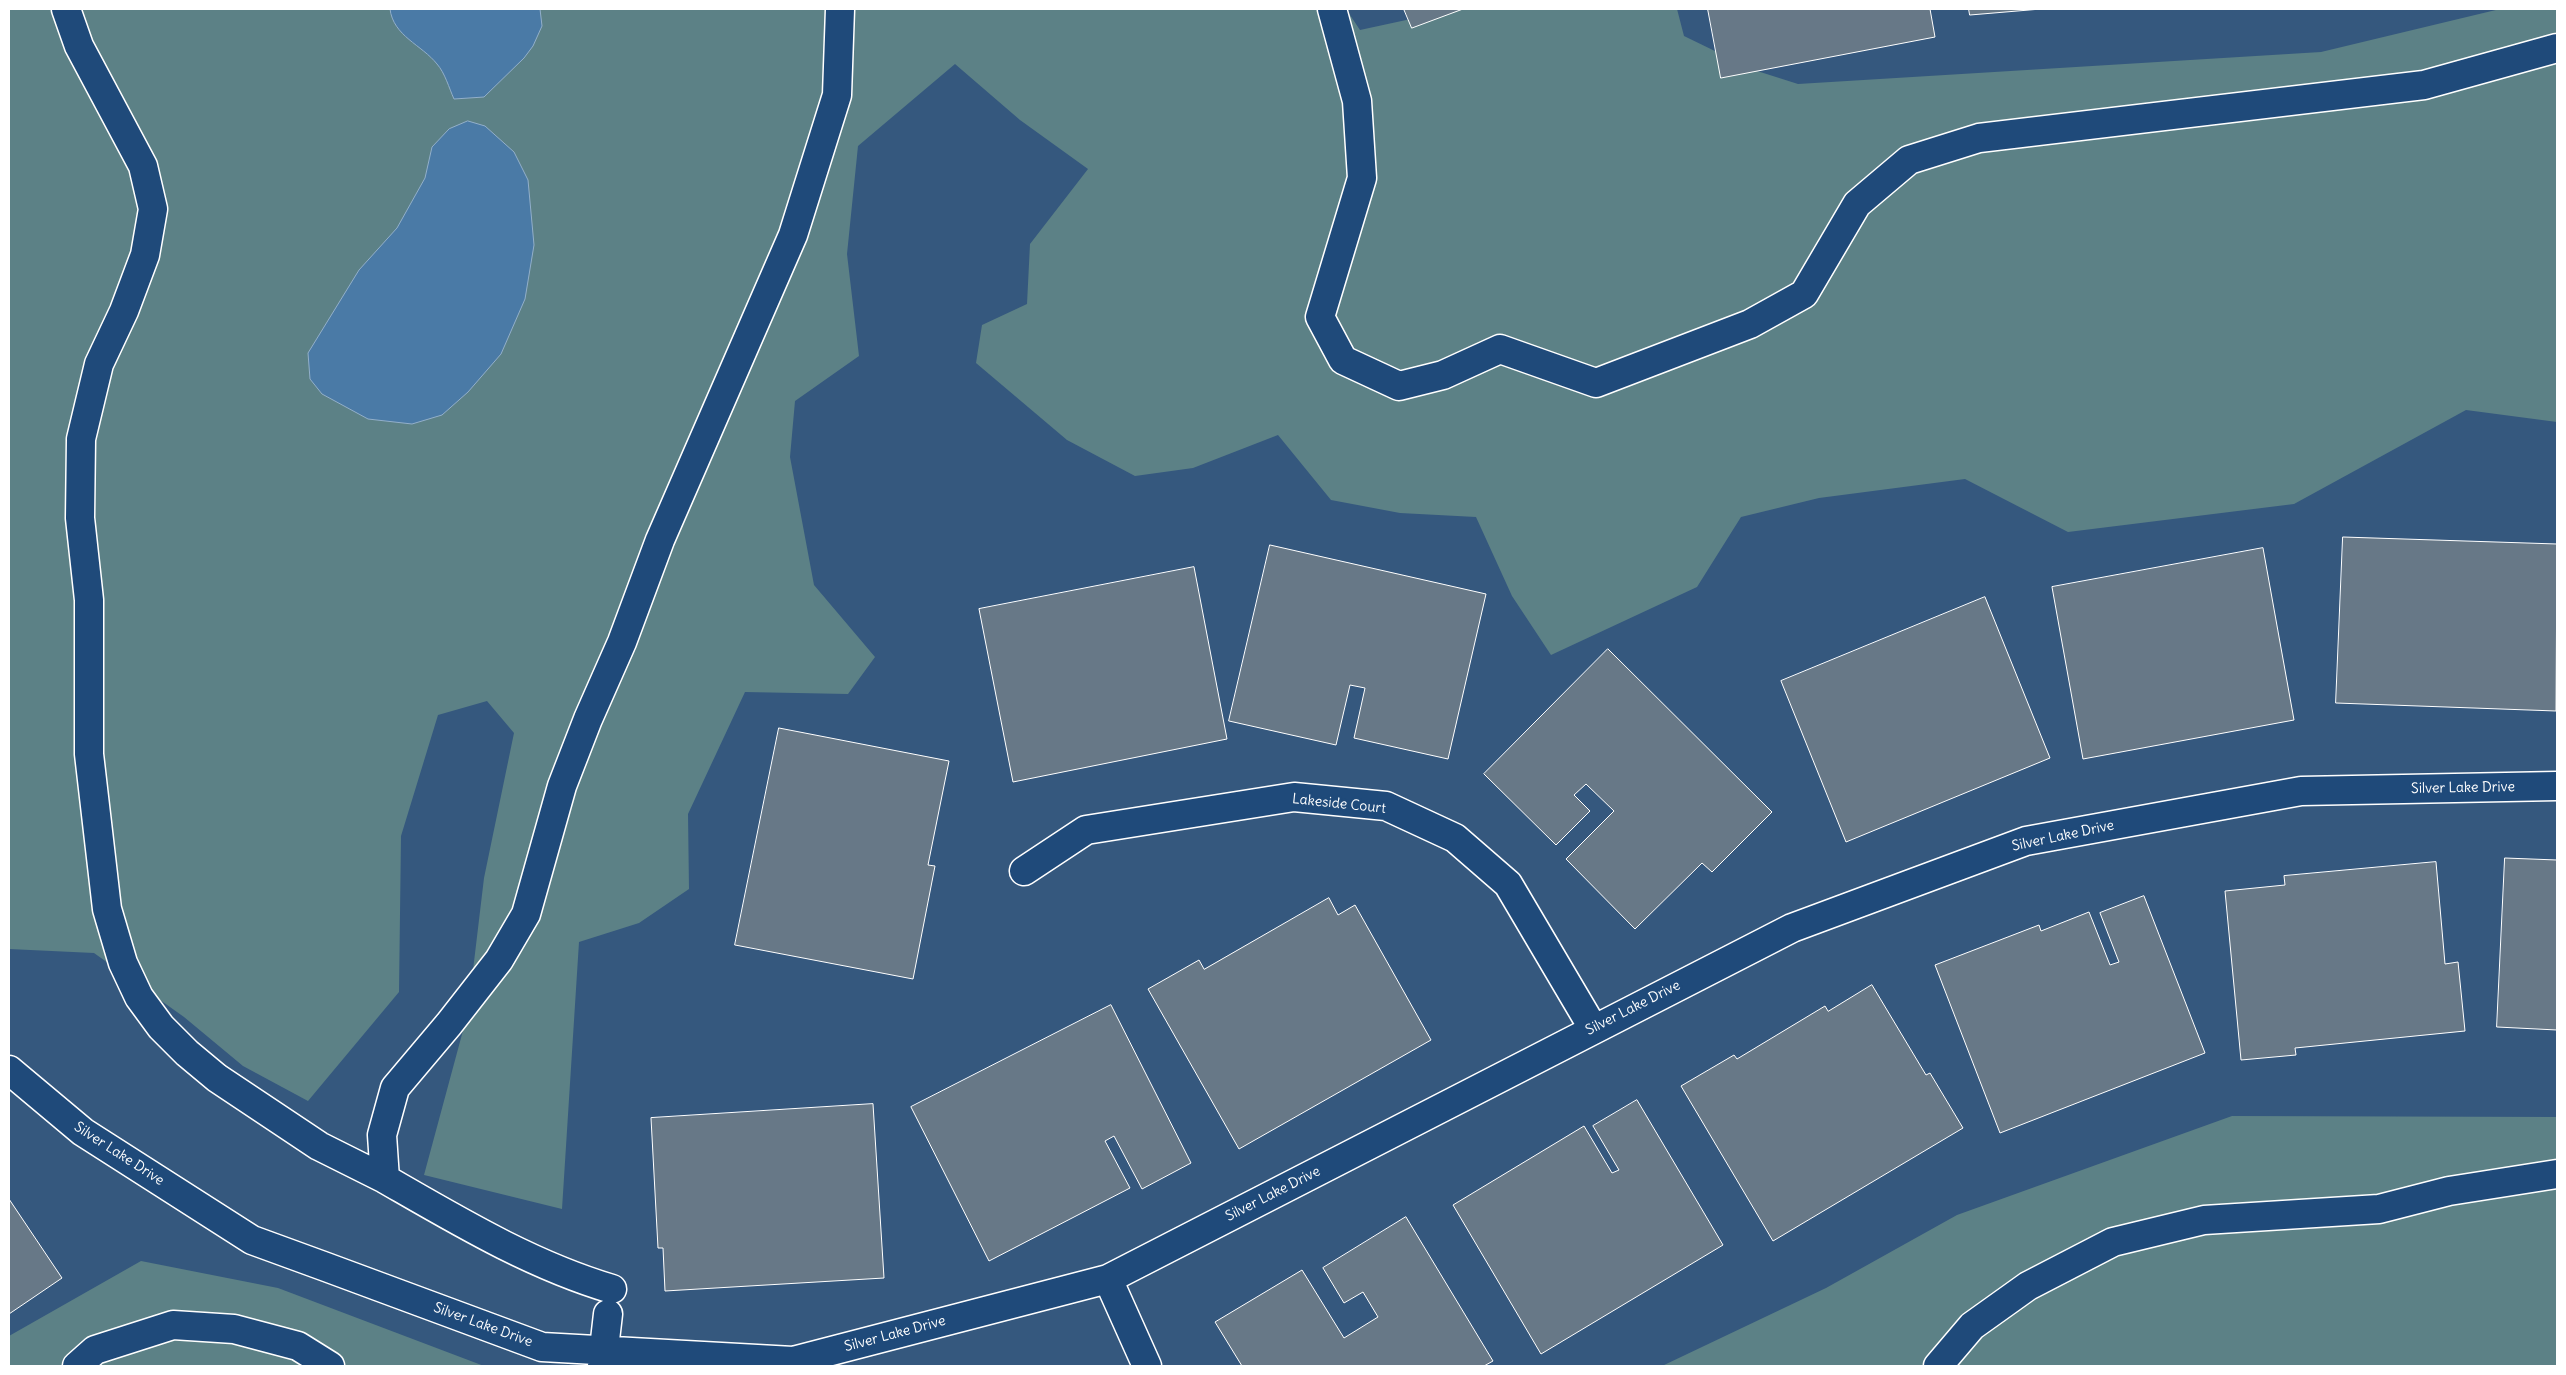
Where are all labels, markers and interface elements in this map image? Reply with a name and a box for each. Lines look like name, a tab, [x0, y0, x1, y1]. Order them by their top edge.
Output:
street label: Silver Lake Drive	[2411, 779, 2515, 797]
street label: Lakeside Court	[1291, 791, 1387, 817]
street label: Silver Lake Drive	[2010, 817, 2116, 855]
street label: Silver Lake Drive	[1583, 977, 1683, 1039]
street label: Silver Lake Drive	[71, 1119, 167, 1189]
street label: Silver Lake Drive	[1223, 1163, 1323, 1225]
street label: Silver Lake Drive	[431, 1299, 535, 1351]
street label: Silver Lake Drive	[843, 1312, 947, 1356]

